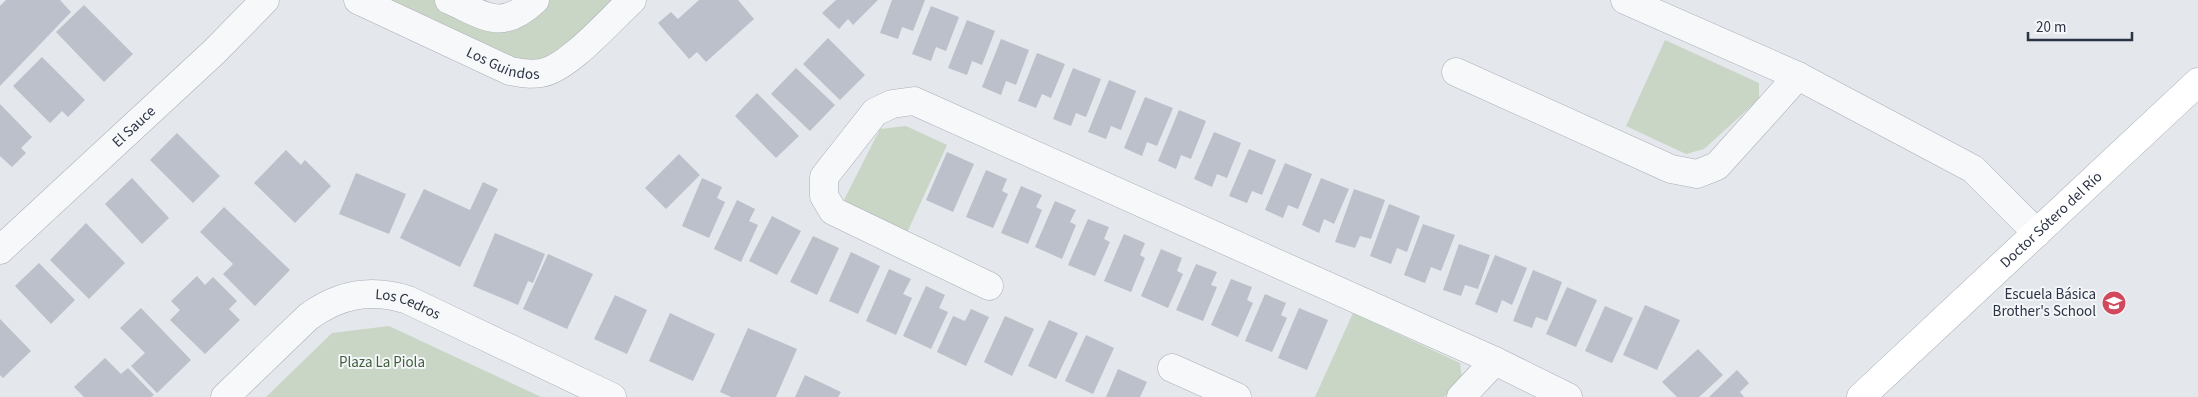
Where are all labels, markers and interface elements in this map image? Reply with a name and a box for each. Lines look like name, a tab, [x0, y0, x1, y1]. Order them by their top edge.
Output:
scale bar	[2028, 10, 2132, 42]
text: 20 m	[2036, 17, 2066, 38]
street label: Los Guindos	[463, 42, 540, 85]
street label: El Sauce	[108, 101, 160, 152]
street label: Doctor Sótero del Río	[1996, 167, 2107, 273]
street label: Los Cedros	[375, 284, 444, 325]
place label: Escuela Básica Brother's School	[1993, 284, 2096, 322]
school or university icon: Escuela Básica Brother's School	[2101, 290, 2127, 316]
park label: Plaza La Piola	[339, 352, 425, 373]

